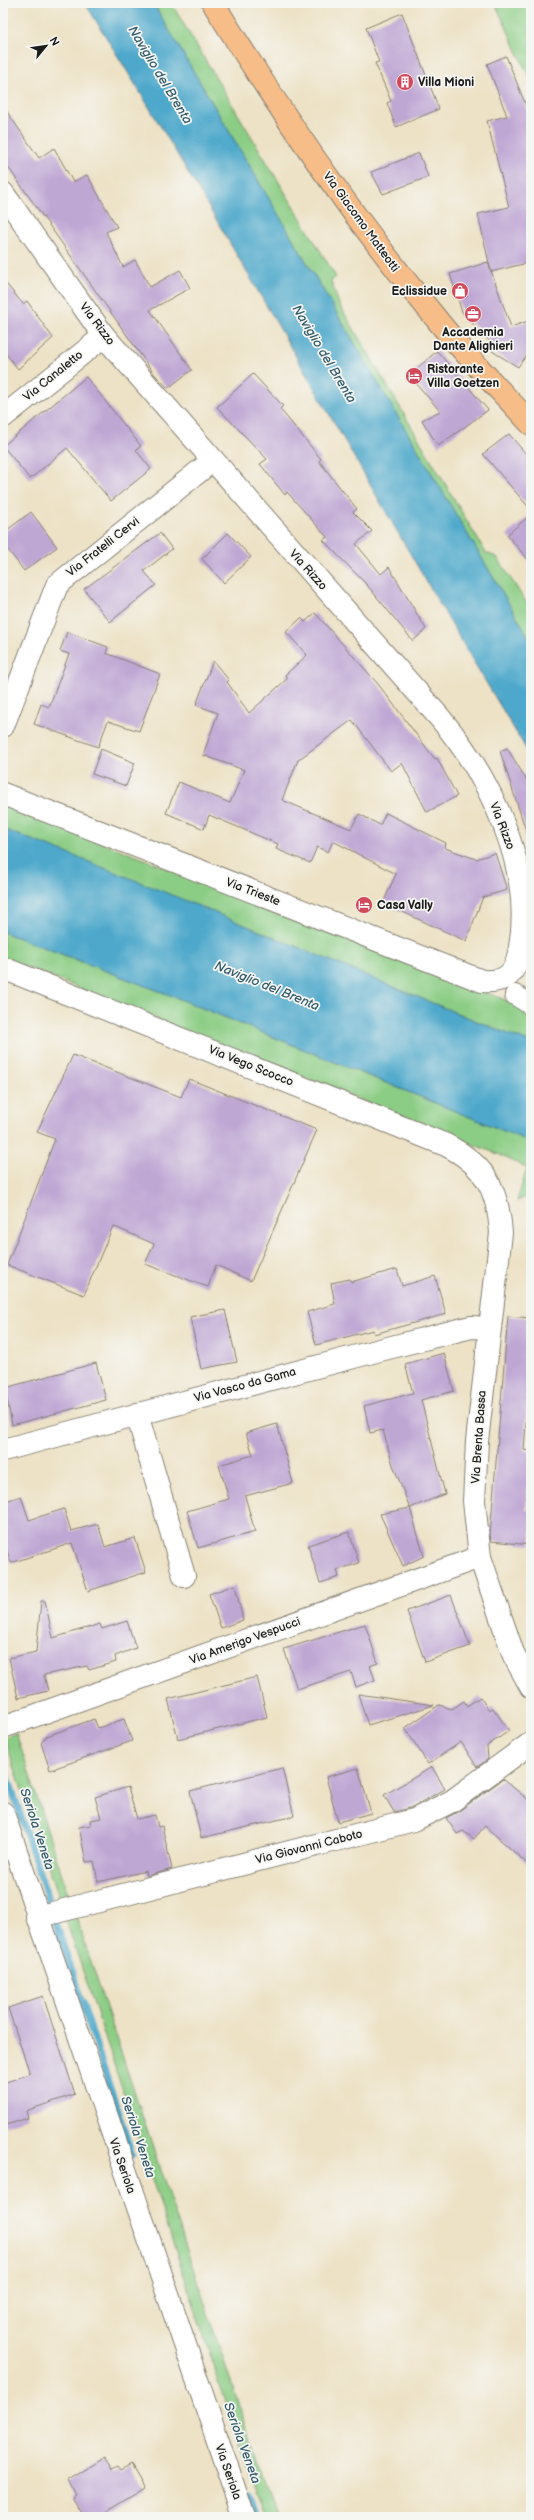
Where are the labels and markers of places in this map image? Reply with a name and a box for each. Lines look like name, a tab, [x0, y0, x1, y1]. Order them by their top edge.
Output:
building icon: Villa Mioni	[395, 72, 415, 92]
place label: Villa Mioni	[418, 75, 474, 90]
shop icon: Eclissidue	[450, 281, 470, 301]
place label: Eclissidue	[392, 284, 447, 299]
office icon: Accademia Dante Alighieri	[463, 304, 483, 324]
place label: Accademia Dante Alighieri	[433, 325, 513, 354]
place label: Ristorante Villa Goetzen	[427, 362, 499, 391]
hotel icon: Ristorante Villa Goetzen	[404, 366, 424, 386]
hotel icon: Casa Vally	[354, 895, 374, 915]
place label: Casa Vally	[377, 898, 433, 913]

